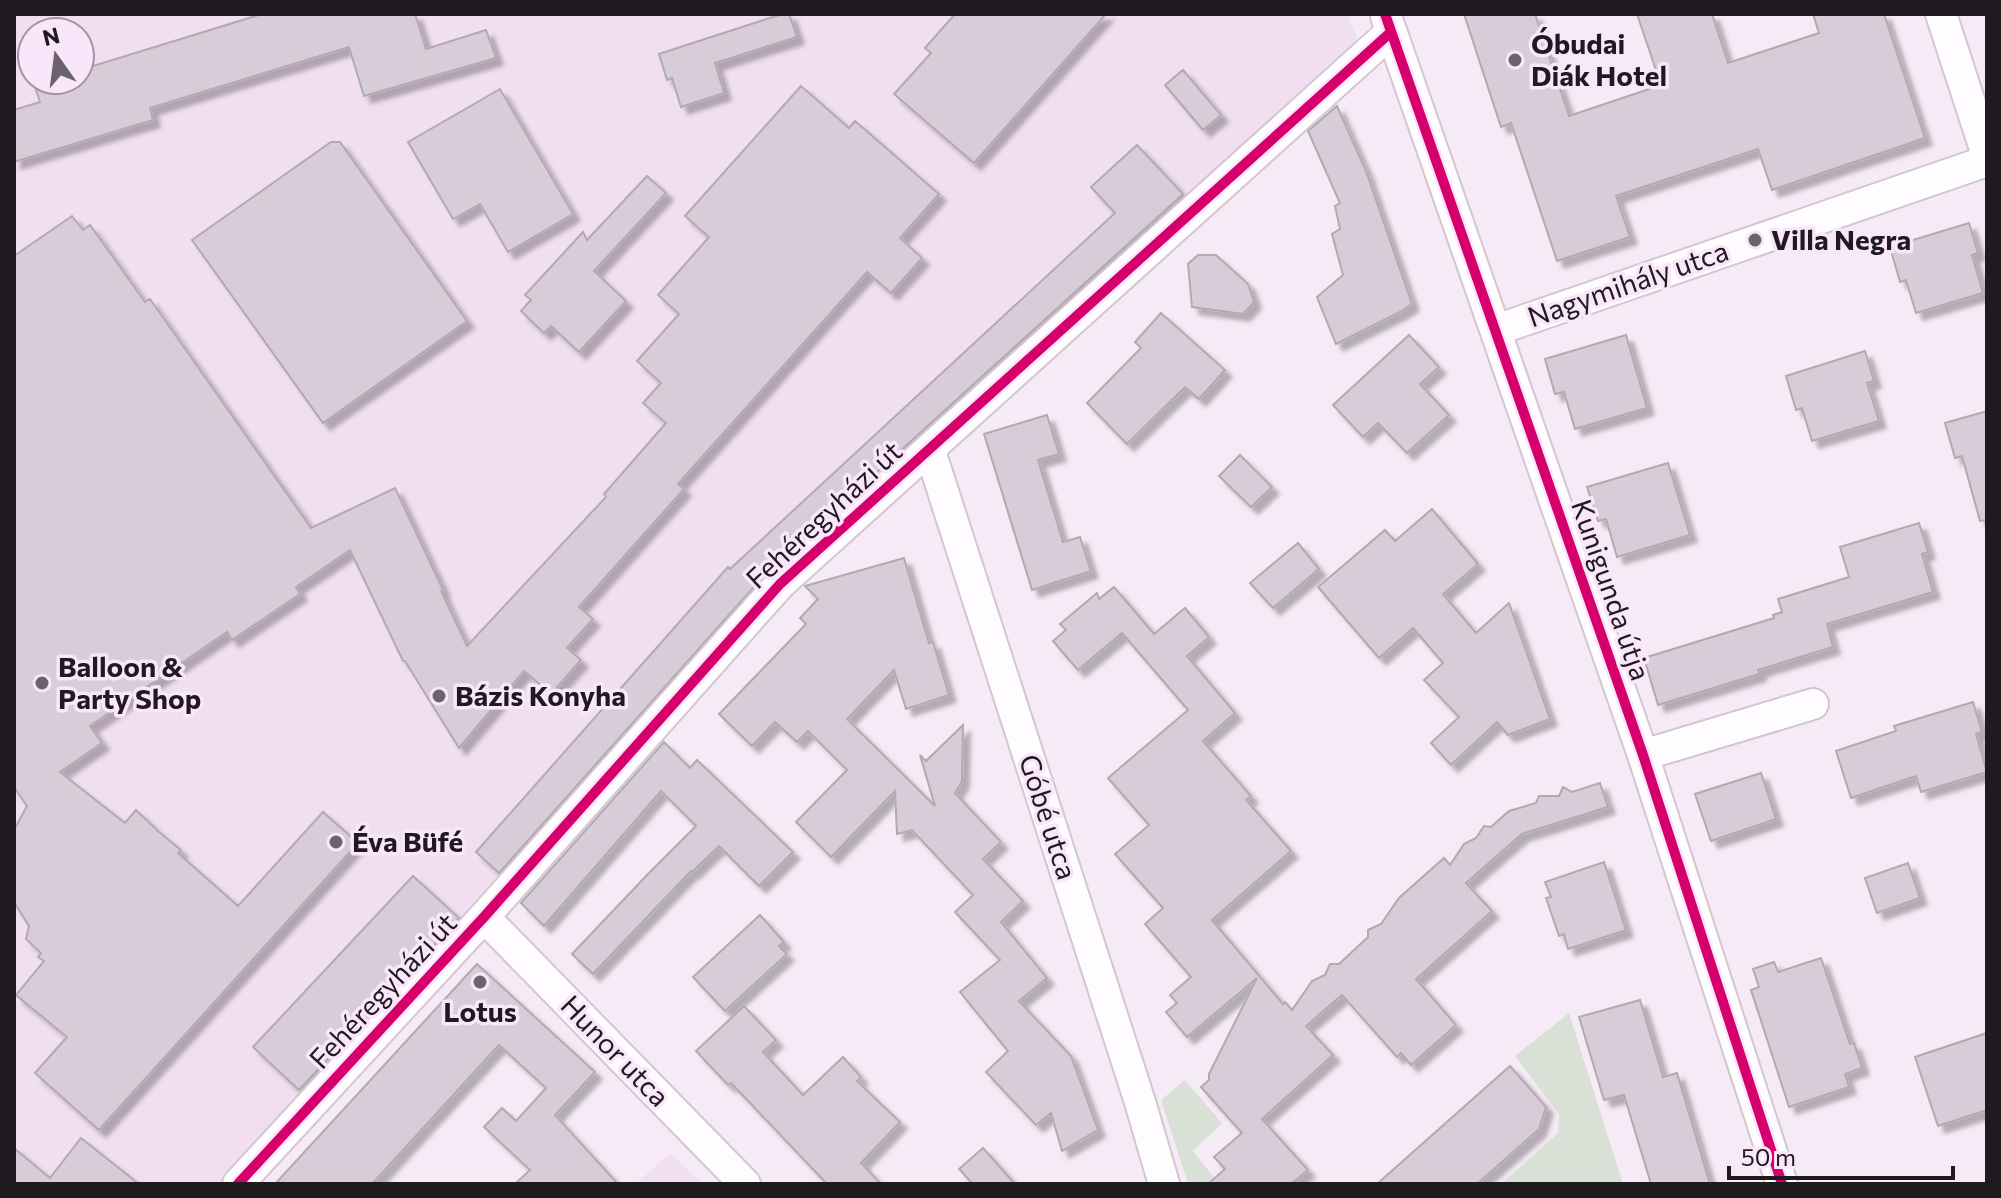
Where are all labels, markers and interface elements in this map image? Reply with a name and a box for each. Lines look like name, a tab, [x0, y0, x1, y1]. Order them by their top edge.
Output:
north arrow	[16, 16, 96, 96]
text: N	[40, 21, 62, 51]
place label: Óbudai Diák Hotel	[1531, 26, 1667, 92]
marker: Óbudai Diák Hotel	[1506, 51, 1524, 69]
place label: Villa Negra	[1771, 222, 1911, 256]
marker: Villa Negra	[1746, 231, 1764, 249]
street label: Nagymihály utca	[1523, 233, 1732, 333]
street label: Fehéregyházi út	[738, 434, 908, 595]
street label: Kunigunda útja	[1565, 495, 1659, 685]
place label: Balloon & Party Shop	[58, 649, 201, 715]
marker: Balloon & Party Shop	[33, 674, 51, 692]
place label: Bázis Konyha	[455, 678, 626, 712]
marker: Bázis Konyha	[430, 687, 448, 705]
street label: Góbé utca	[1013, 750, 1085, 883]
place label: Éva Büfé	[352, 824, 463, 858]
marker: Éva Büfé	[327, 833, 345, 851]
street label: Fehéregyházi út	[302, 905, 463, 1075]
marker: Lotus	[471, 973, 489, 991]
street label: Hunor utca	[554, 988, 677, 1113]
place label: Lotus	[443, 994, 517, 1028]
scale bar	[1729, 1130, 1953, 1180]
text: 50 m	[1741, 1142, 1796, 1171]

